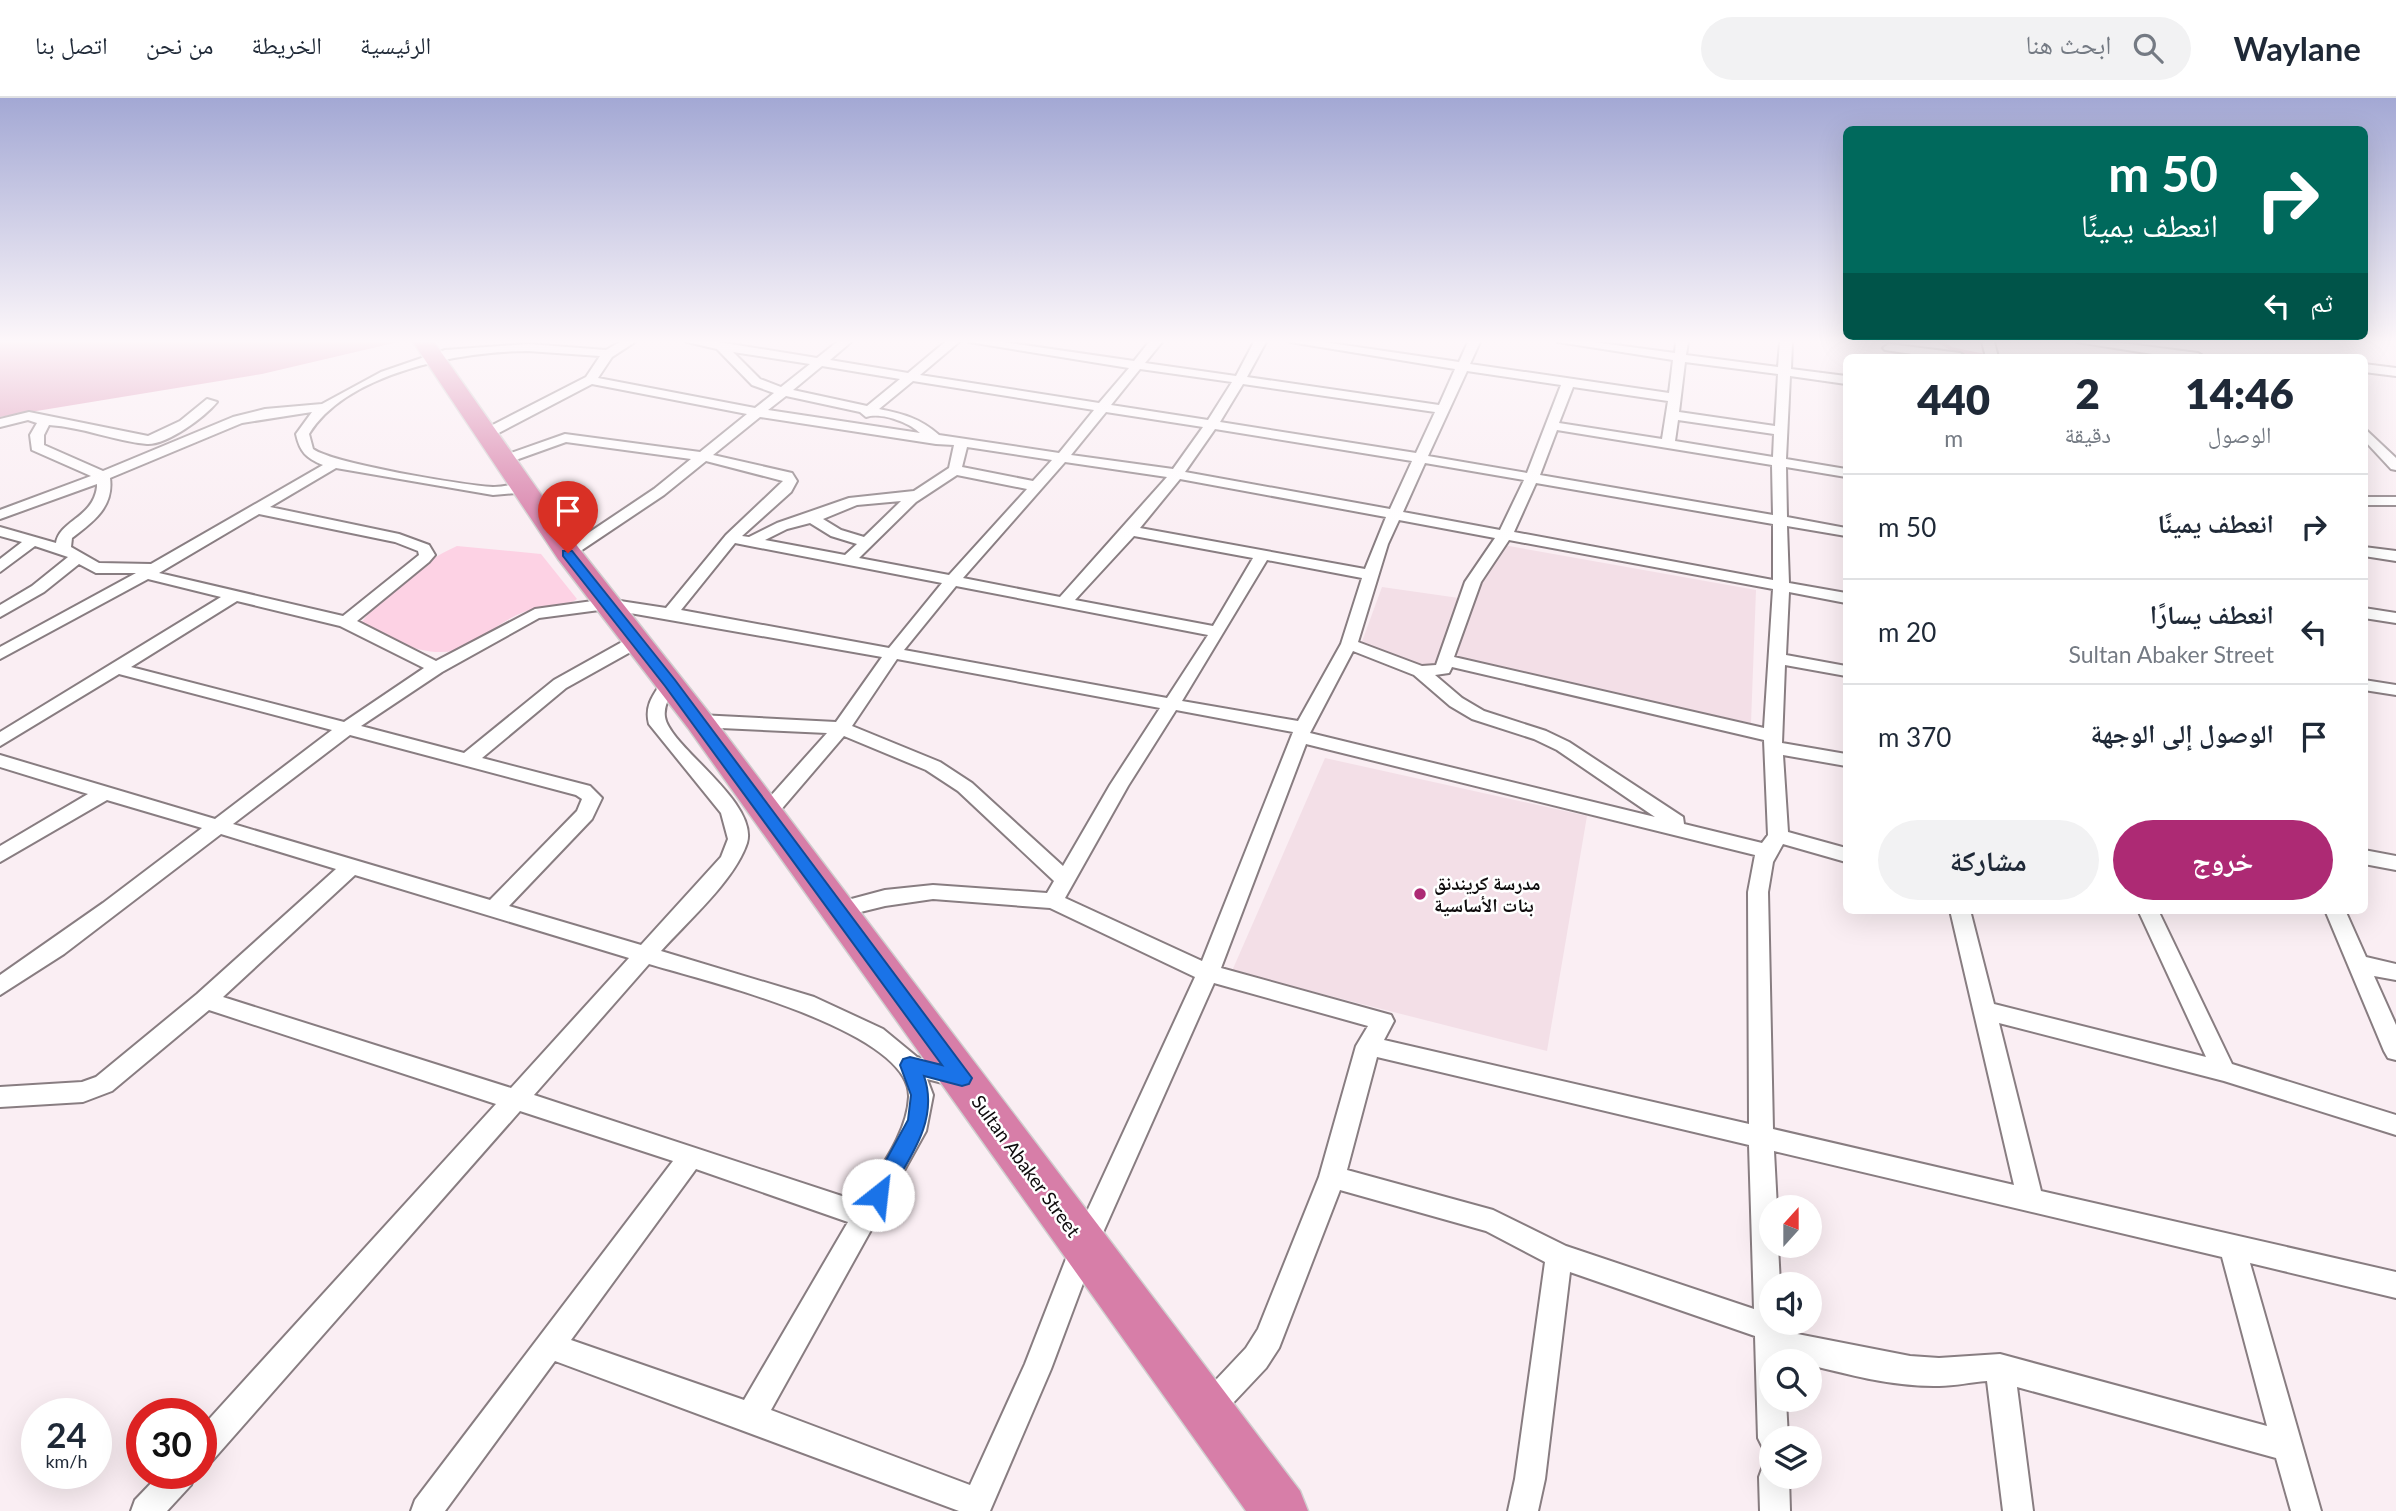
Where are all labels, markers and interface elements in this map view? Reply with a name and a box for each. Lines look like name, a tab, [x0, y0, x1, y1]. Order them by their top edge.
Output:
search box	[1701, 17, 2191, 80]
text: ابحث هنا	[2026, 28, 2111, 60]
text: Waylane	[2233, 28, 2361, 68]
icon: search	[2129, 29, 2167, 67]
text: اتصل بنا	[35, 30, 108, 59]
text: من نحن	[146, 30, 213, 59]
text: الخريطة	[251, 30, 322, 59]
text: الرئيسية	[360, 30, 431, 59]
text: 50 m	[2108, 144, 2218, 202]
icon: right	[2242, 154, 2333, 245]
text: انعطف يمينًا	[2081, 205, 2218, 244]
text: ثم	[2310, 286, 2333, 318]
icon: left	[2258, 287, 2296, 325]
text: 2	[2076, 368, 2100, 418]
text: 14:46	[2185, 368, 2294, 418]
text: 440	[1917, 374, 1990, 424]
text: دقيقة	[2064, 420, 2111, 448]
text: الوصول	[2208, 420, 2271, 448]
text: m	[1944, 424, 1963, 452]
pin	[538, 481, 598, 553]
icon: arrive	[549, 492, 587, 530]
text: انعطف يمينًا	[2157, 507, 2274, 539]
icon: right	[2295, 508, 2333, 546]
text: 50 m	[1878, 511, 1936, 543]
text: انعطف يسارًا	[2150, 598, 2274, 630]
icon: left	[2295, 613, 2333, 651]
text: 20 m	[1878, 616, 1936, 648]
text: Sultan Abaker Street	[2069, 640, 2274, 668]
text: الوصول إلى الوجهة	[2090, 717, 2274, 749]
icon: arrive	[2295, 718, 2333, 756]
text: 370 m	[1878, 721, 1951, 753]
button: مشاركة	[1878, 820, 2099, 900]
button: خروج	[2113, 820, 2333, 900]
place label: مدرسة كريندنق بنات الأساسية	[1434, 871, 1541, 917]
marker: مدرسة كريندنق بنات الأساسية	[1412, 886, 1428, 902]
street label: Sultan Abaker Street	[967, 1090, 1086, 1241]
position arrow	[841, 1158, 915, 1232]
north arrow	[1759, 1195, 1822, 1258]
map controls	[1759, 1195, 1822, 1489]
button: sound	[1759, 1272, 1822, 1335]
button: search	[1759, 1349, 1822, 1412]
speed limit sign: 30	[126, 1398, 217, 1489]
text: 24	[46, 1413, 87, 1455]
button: layers	[1759, 1426, 1822, 1489]
text: km/h	[45, 1450, 88, 1472]

